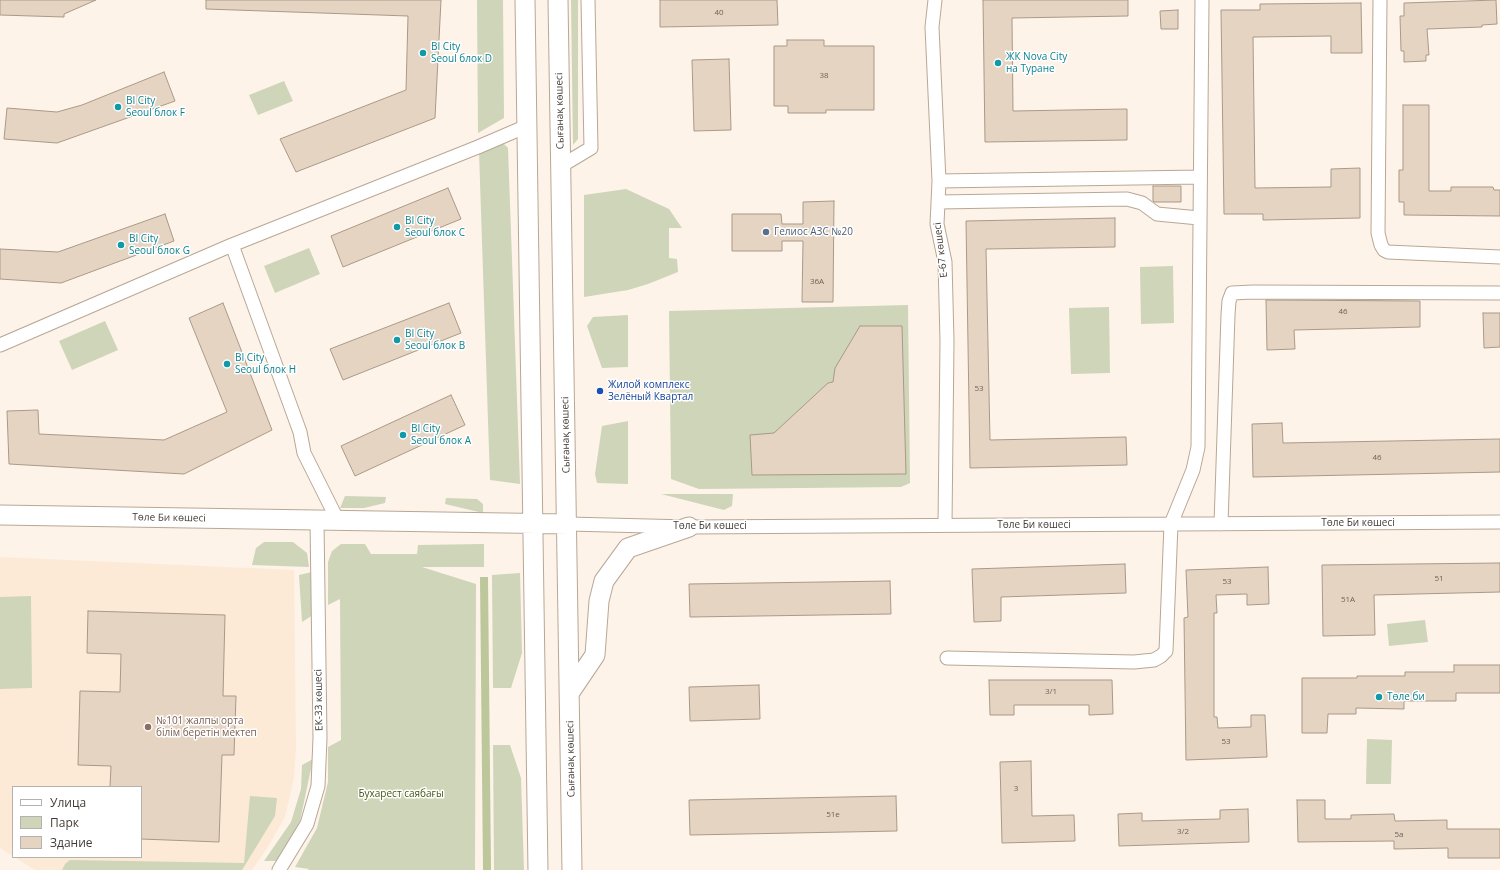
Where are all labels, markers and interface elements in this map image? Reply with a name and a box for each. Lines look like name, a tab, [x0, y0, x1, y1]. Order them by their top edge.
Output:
house number: 40	[714, 8, 724, 18]
place label: BI City Seoul блок D	[431, 41, 492, 64]
marker: BI City Seoul блок D	[418, 48, 428, 58]
place label: ЖК Nova City на Туране	[1006, 51, 1067, 74]
marker: ЖК Nova City на Туране	[993, 58, 1003, 68]
house number: 38	[819, 71, 829, 81]
street label: Сығанақ көшесі	[553, 73, 567, 149]
place label: BI City Seoul блок F	[126, 95, 185, 118]
marker: BI City Seoul блок F	[113, 102, 123, 112]
place label: BI City Seoul блок C	[405, 215, 465, 238]
marker: BI City Seoul блок C	[392, 222, 402, 232]
street label: Е-67 көшесі	[932, 222, 950, 278]
place label: Гелиос АЗС №20	[774, 226, 853, 238]
marker: Гелиос АЗС №20	[761, 227, 771, 237]
place label: BI City Seoul блок G	[129, 233, 190, 256]
marker: BI City Seoul блок G	[116, 240, 126, 250]
house number: 36А	[810, 277, 824, 287]
house number: 46	[1338, 307, 1348, 317]
place label: BI City Seoul блок B	[405, 328, 465, 352]
marker: BI City Seoul блок B	[392, 335, 402, 345]
place label: BI City Seoul блок H	[235, 352, 296, 376]
marker: BI City Seoul блок H	[222, 359, 232, 369]
place label: Жилой комплекс Зелёный Квартал	[608, 379, 693, 402]
house number: 53	[974, 384, 984, 394]
marker: Жилой комплекс Зелёный Квартал	[595, 386, 605, 396]
street label: Сығанақ көшесі	[559, 397, 573, 473]
place label: BI City Seoul блок A	[411, 423, 471, 446]
marker: BI City Seoul блок A	[398, 430, 408, 440]
house number: 46	[1372, 453, 1382, 463]
street label: Төле Би көшесі	[132, 511, 206, 525]
street label: Төле Би көшесі	[1321, 517, 1395, 529]
street label: Төле Би көшесі	[997, 519, 1071, 531]
street label: Төле Би көшесі	[673, 520, 747, 532]
house number: 51	[1434, 574, 1444, 584]
house number: 53	[1222, 577, 1232, 587]
house number: 51А	[1341, 595, 1355, 605]
street label: ЕК-33 көшесі	[312, 669, 326, 731]
house number: 3/1	[1045, 687, 1057, 697]
place label: Төле би	[1387, 691, 1425, 703]
marker: Төле би	[1374, 692, 1384, 702]
place label: №101 жалпы орта білім беретін мектеп	[156, 715, 257, 738]
street label: Сығанақ көшесі	[564, 721, 578, 797]
marker: №101 жалпы орта білім беретін мектеп	[143, 722, 153, 732]
house number: 53	[1221, 737, 1231, 747]
house number: 3	[1014, 784, 1018, 794]
legend	[12, 786, 142, 858]
park label: Бухарест саябағы	[358, 788, 444, 800]
text: Улица	[50, 794, 86, 811]
house number: 51е	[826, 810, 840, 820]
text: Парк	[50, 814, 79, 831]
house number: 3/2	[1177, 827, 1189, 837]
house number: 5а	[1394, 830, 1404, 840]
text: Здание	[50, 834, 93, 851]

